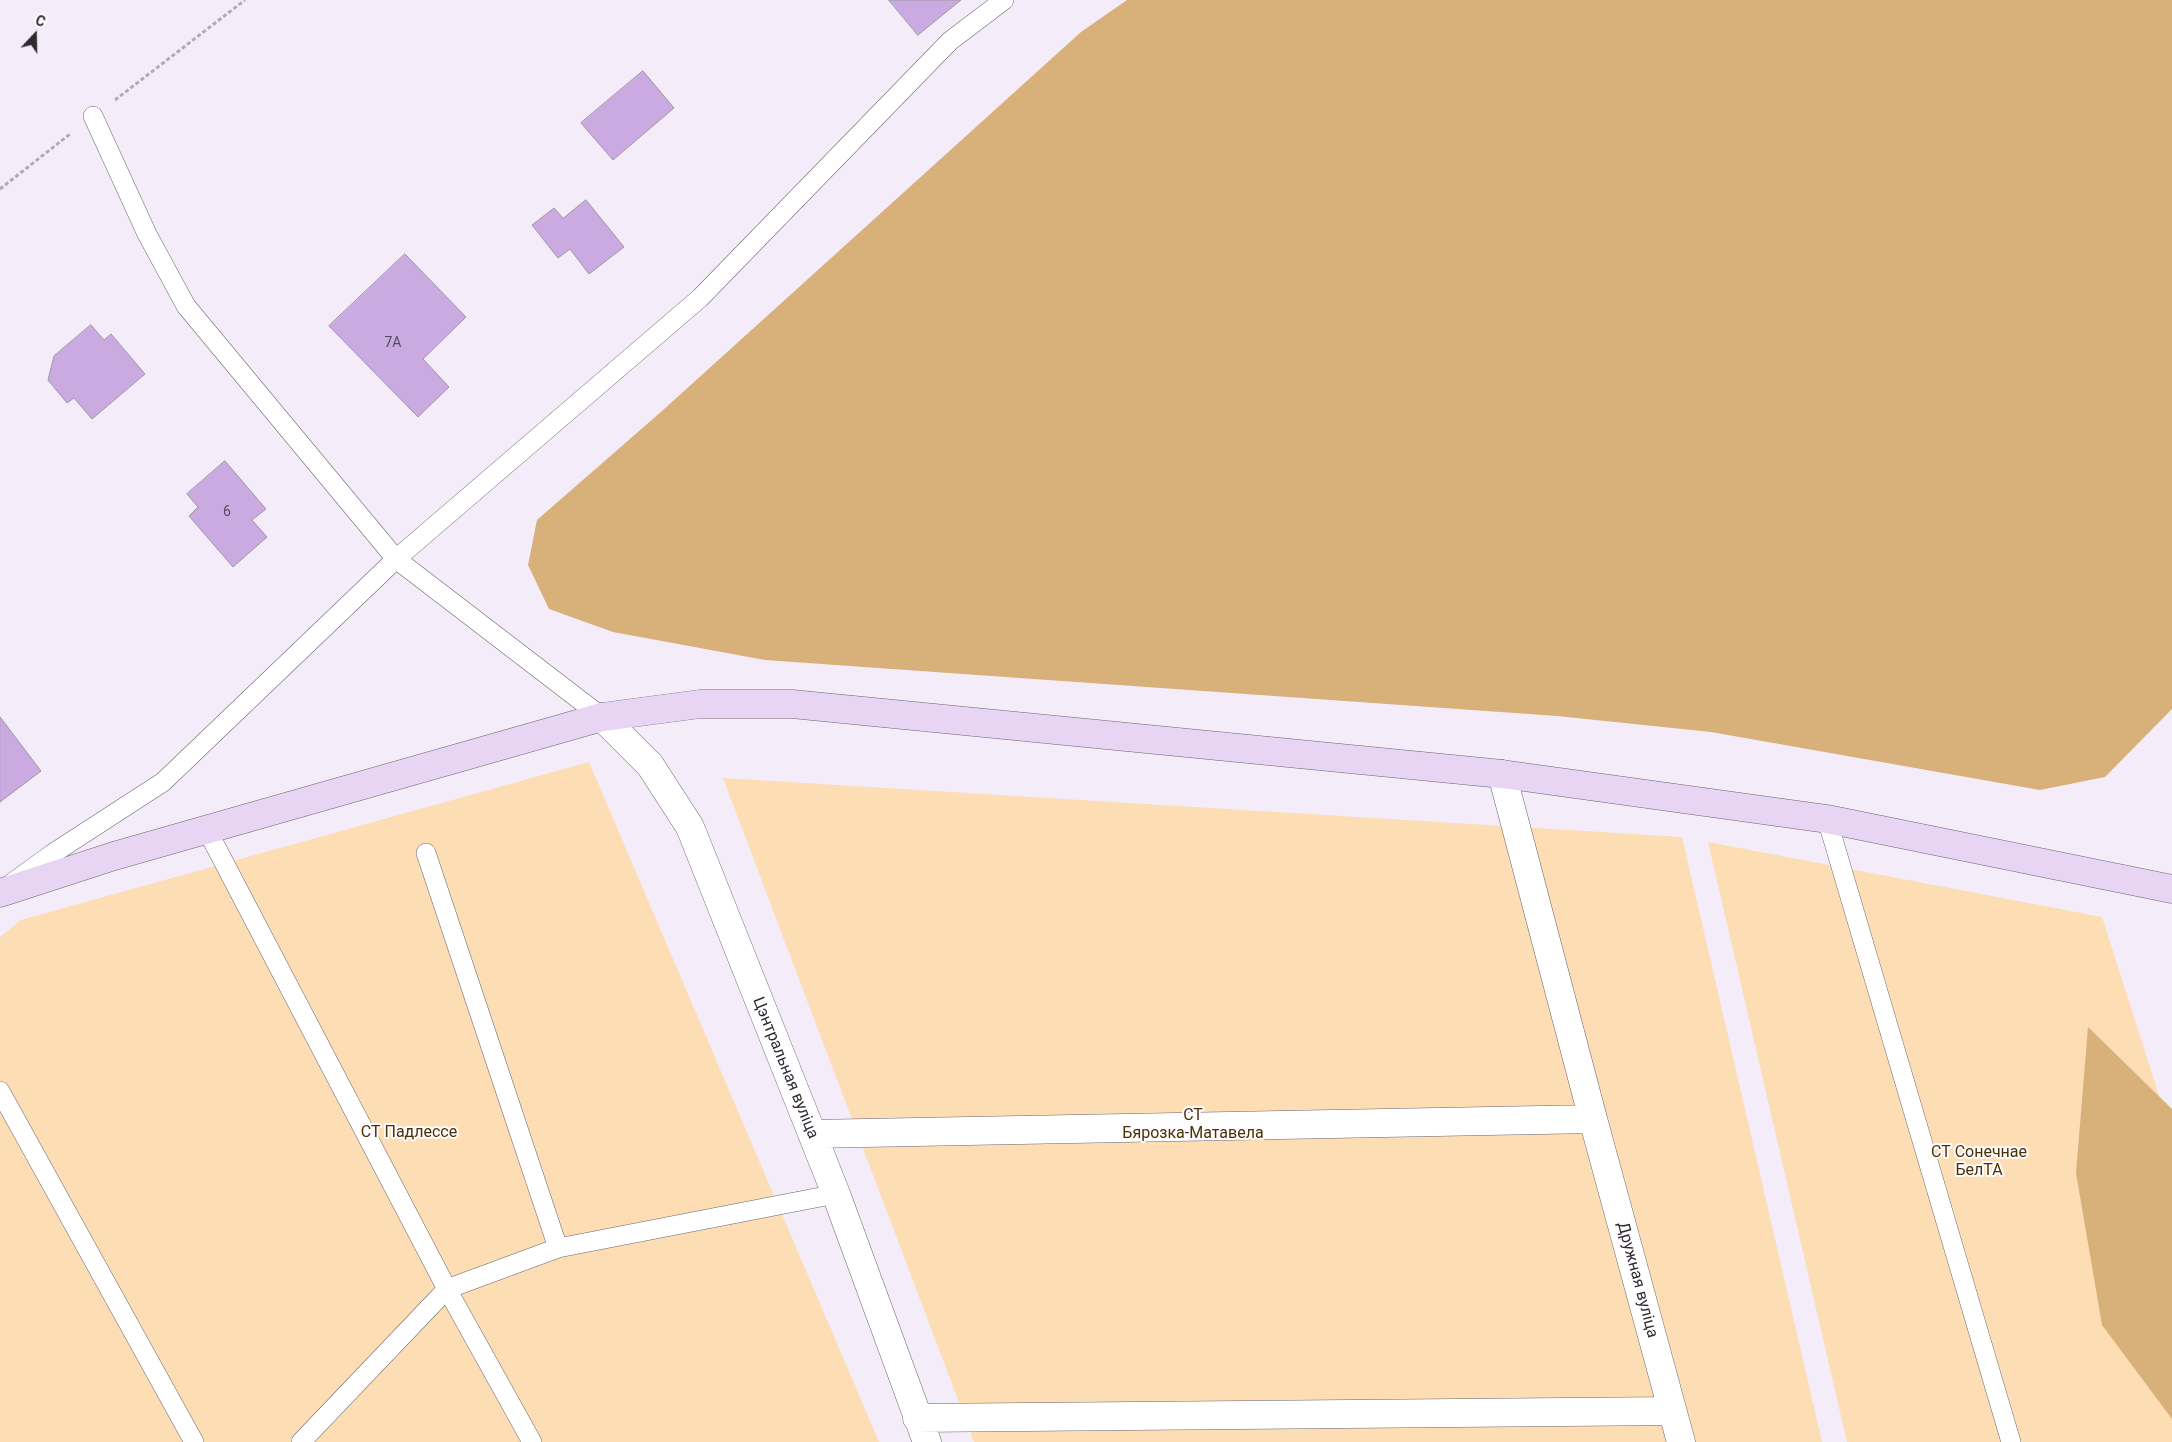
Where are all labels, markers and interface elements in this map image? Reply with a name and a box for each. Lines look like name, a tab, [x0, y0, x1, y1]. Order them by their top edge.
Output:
north arrow	[10, 10, 60, 60]
text: С	[33, 12, 48, 30]
house number: 7А	[384, 335, 402, 351]
house number: 6	[223, 504, 231, 520]
street label: Цэнтральная вуліца	[748, 994, 822, 1142]
park label: СТ Бярозка-Матавела	[1122, 1106, 1264, 1144]
park label: СТ Падлессе	[361, 1123, 457, 1143]
park label: СТ Сонечнае БелТА	[1931, 1143, 2027, 1181]
street label: Дружная вуліца	[1612, 1220, 1662, 1340]

